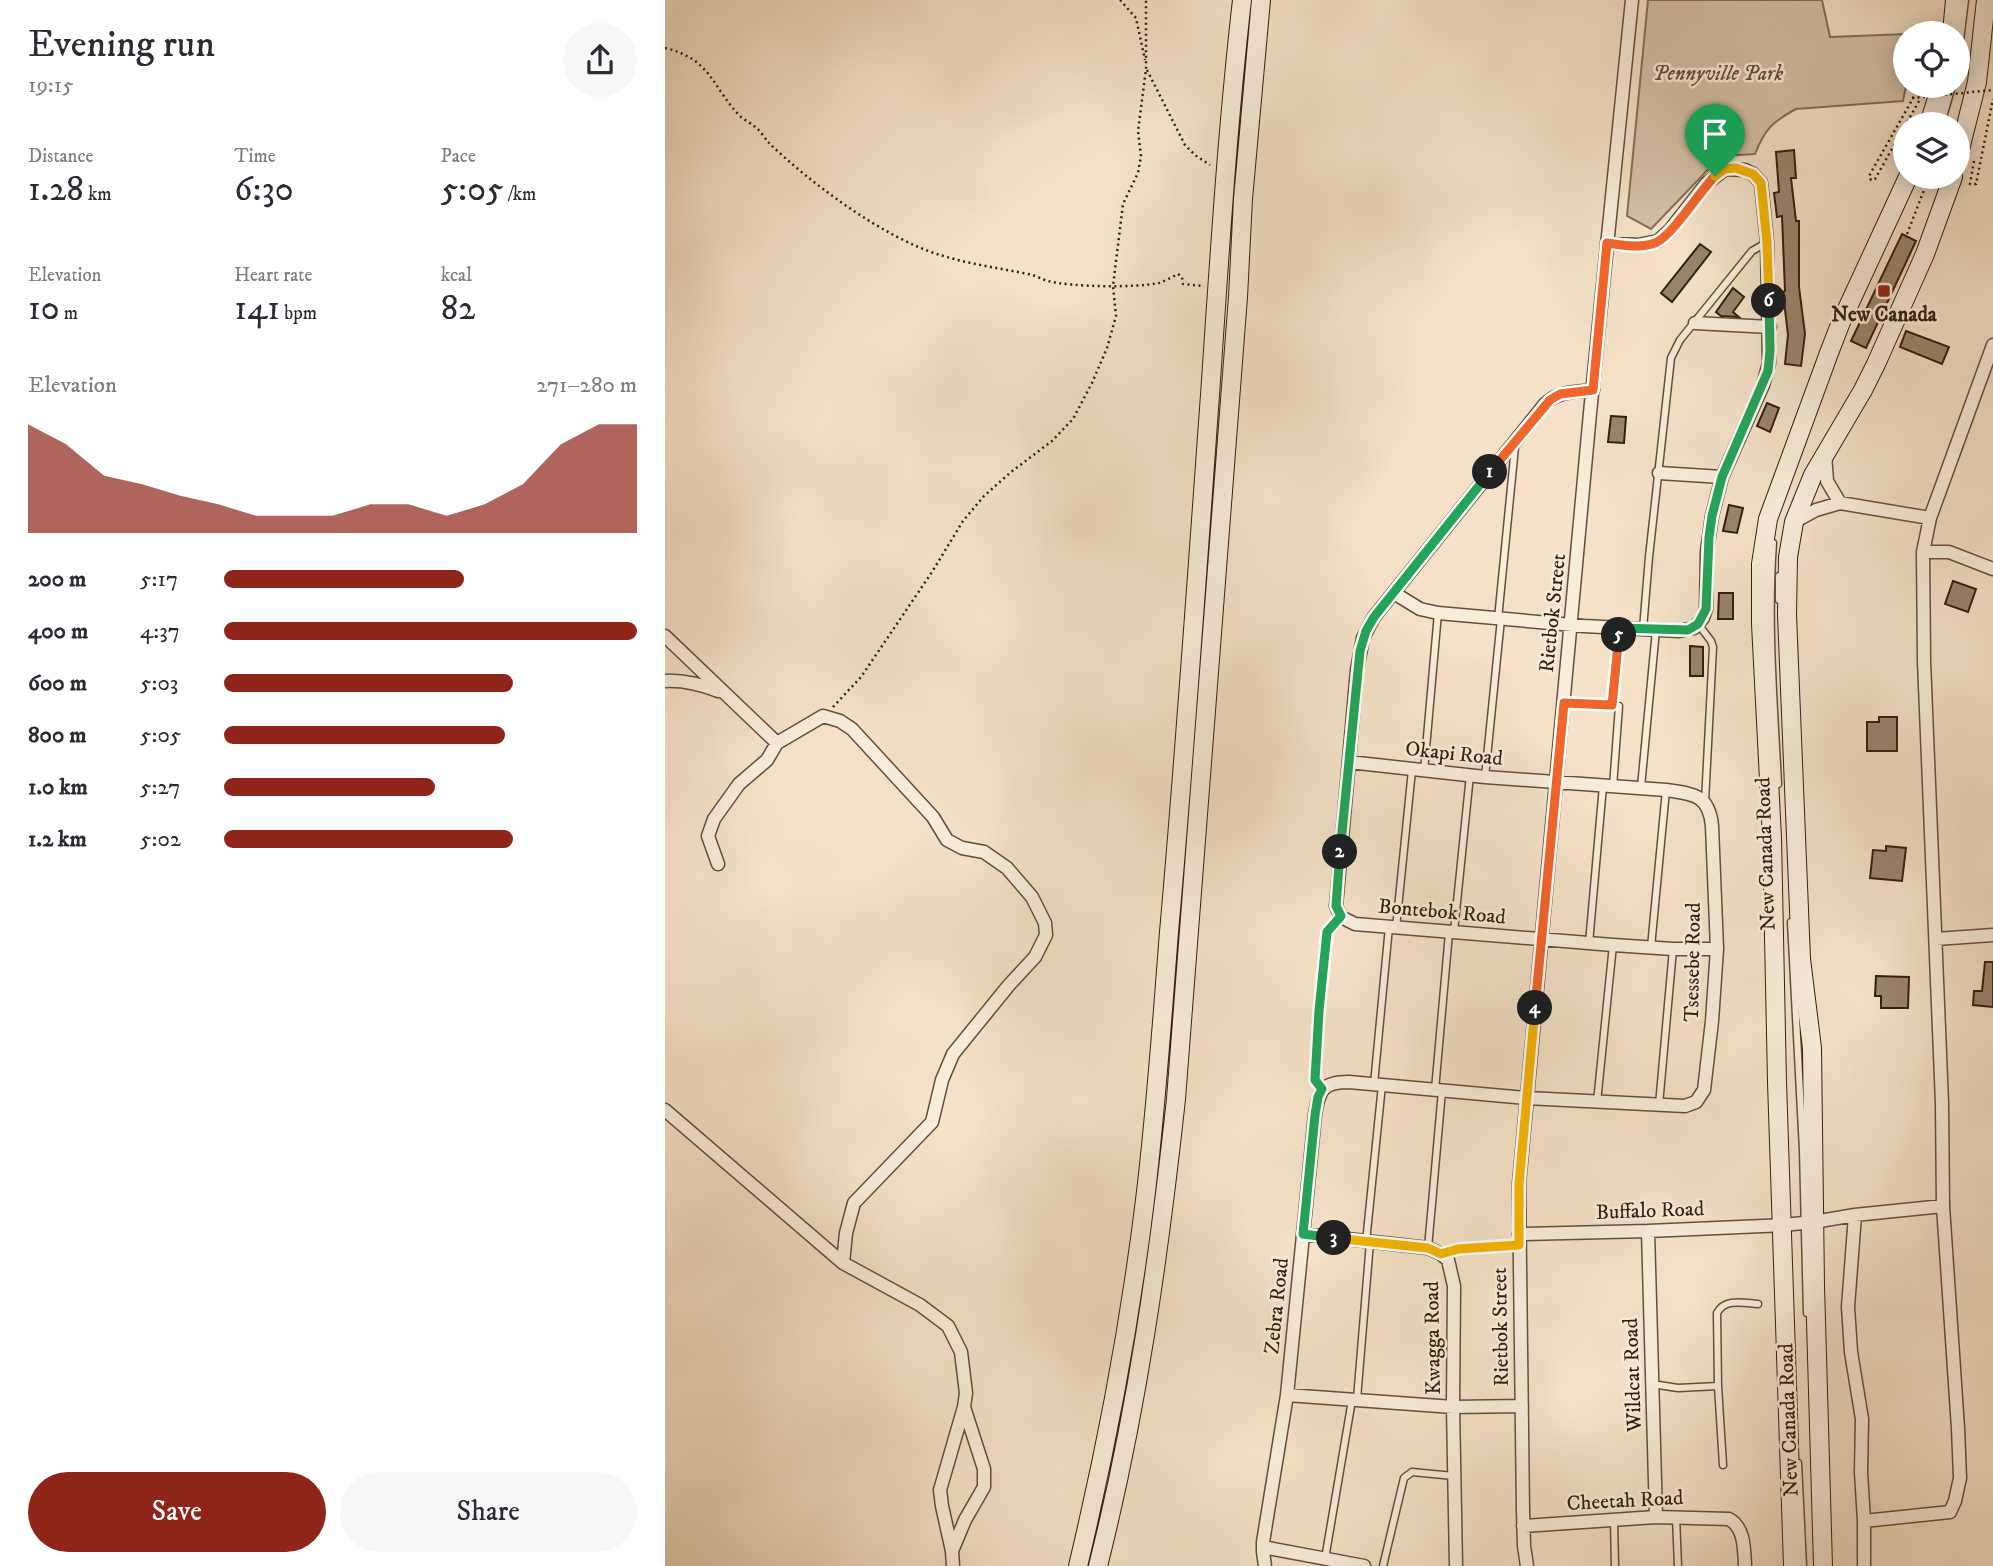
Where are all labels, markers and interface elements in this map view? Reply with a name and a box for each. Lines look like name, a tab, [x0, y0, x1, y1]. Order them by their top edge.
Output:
text: Evening run	[28, 21, 215, 69]
map controls	[1893, 21, 1970, 189]
button: locate	[1893, 21, 1970, 98]
button: share	[563, 23, 637, 97]
park label: Pennyville Park	[1653, 61, 1784, 87]
text: 19:15	[28, 71, 74, 100]
pin	[1685, 104, 1745, 176]
button: layers	[1893, 112, 1970, 189]
icon: arrive	[1696, 115, 1734, 153]
text: Distance	[28, 145, 93, 168]
text: Time	[234, 145, 276, 168]
text: Pace	[441, 145, 476, 168]
text: 1.28	[28, 168, 84, 212]
text: 6:30	[234, 168, 294, 212]
text: 5:05	[441, 168, 503, 212]
text: km	[84, 183, 112, 206]
text: /km	[503, 183, 536, 206]
text: Elevation	[28, 264, 102, 287]
text: Heart rate	[234, 264, 312, 287]
text: kcal	[441, 264, 472, 287]
marker: New Canada	[1876, 283, 1892, 299]
pin: 6	[1751, 284, 1787, 318]
text: 10	[28, 287, 60, 331]
text: 141	[234, 287, 280, 331]
text: 82	[441, 287, 475, 331]
text: 6	[1764, 289, 1773, 312]
text: m	[60, 302, 78, 325]
text: bpm	[280, 302, 317, 325]
place label: New Canada	[1831, 302, 1938, 328]
text: Elevation	[28, 371, 117, 400]
text: 271–280 m	[536, 371, 637, 400]
pin: 1	[1473, 454, 1507, 490]
text: 1	[1486, 460, 1493, 483]
street label: Rietbok Street	[1534, 552, 1572, 674]
text: 200 m	[28, 565, 86, 594]
text: 5:17	[140, 565, 178, 594]
text: 400 m	[28, 617, 88, 646]
text: 4:37	[140, 617, 180, 646]
pin: 5	[1601, 618, 1637, 652]
text: 5	[1614, 623, 1623, 646]
text: 600 m	[28, 669, 87, 698]
text: 5:03	[140, 669, 178, 698]
text: 800 m	[28, 721, 86, 750]
text: 5:05	[140, 721, 181, 750]
street label: Okapi Road	[1404, 736, 1505, 772]
text: 1.0 km	[28, 773, 88, 802]
text: 5:27	[140, 773, 180, 802]
street label: New Canada Road	[1750, 776, 1782, 931]
text: 1.2 km	[28, 825, 87, 854]
text: 5:02	[140, 825, 181, 854]
pin: 2	[1323, 834, 1357, 870]
text: 2	[1335, 840, 1344, 863]
street label: Bontebok Road	[1377, 893, 1507, 931]
street label: Tsessebe Road	[1679, 902, 1707, 1022]
pin: 4	[1517, 990, 1553, 1026]
text: 4	[1529, 996, 1540, 1019]
street label: Buffalo Road	[1595, 1196, 1705, 1226]
pin: 3	[1317, 1220, 1351, 1256]
text: 3	[1330, 1226, 1337, 1249]
street label: Zebra Road	[1259, 1256, 1295, 1355]
street label: Rietbok Street	[1487, 1267, 1515, 1387]
street label: Kwagga Road	[1419, 1280, 1447, 1395]
street label: Wildcat Road	[1618, 1317, 1648, 1433]
street label: New Canada Road	[1773, 1342, 1805, 1497]
button: Save	[28, 1472, 326, 1552]
button: Share	[340, 1472, 637, 1552]
street label: Cheetah Road	[1566, 1485, 1685, 1517]

